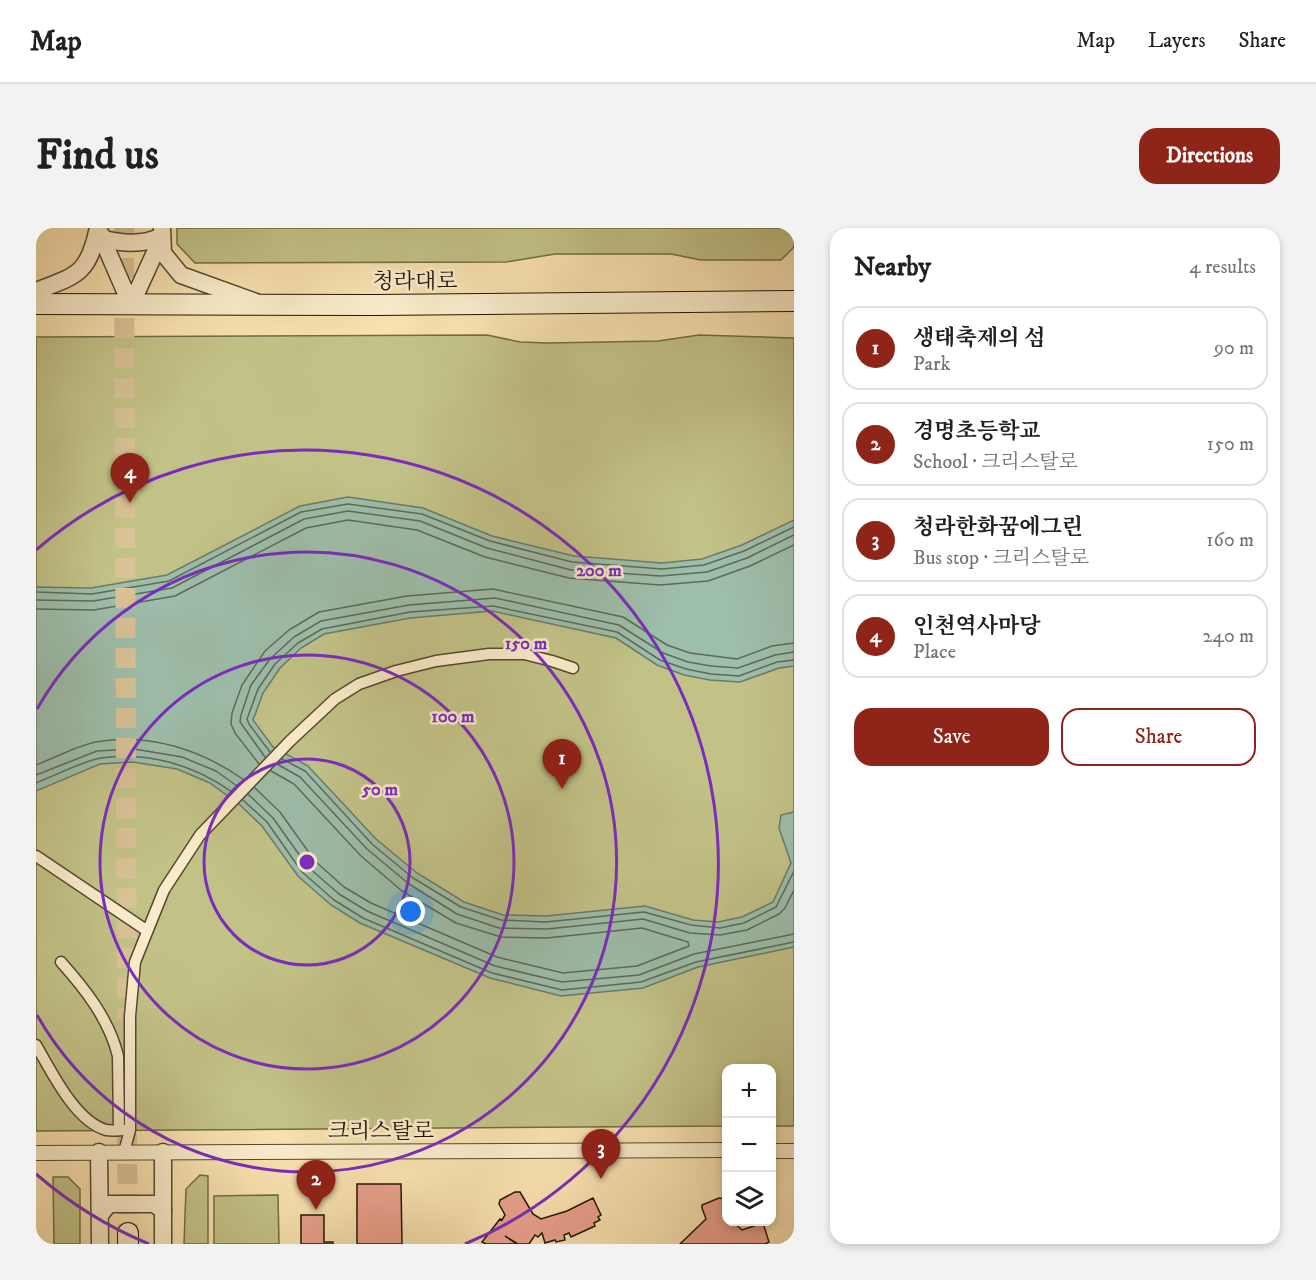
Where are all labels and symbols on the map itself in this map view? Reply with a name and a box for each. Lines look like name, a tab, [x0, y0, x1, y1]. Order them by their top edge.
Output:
street label: 청라대로	[372, 268, 458, 295]
pin: 4	[110, 454, 149, 503]
text: 200 m	[576, 560, 622, 582]
text: 150 m	[505, 633, 548, 655]
text: 100 m	[431, 706, 475, 728]
pin: 1	[542, 740, 582, 789]
text: 50 m	[361, 779, 398, 801]
centre of rings	[297, 852, 317, 872]
your location	[396, 897, 425, 926]
street label: 크리스탈로	[328, 1118, 434, 1145]
pin: 3	[582, 1130, 620, 1179]
pin: 2	[296, 1160, 336, 1210]

